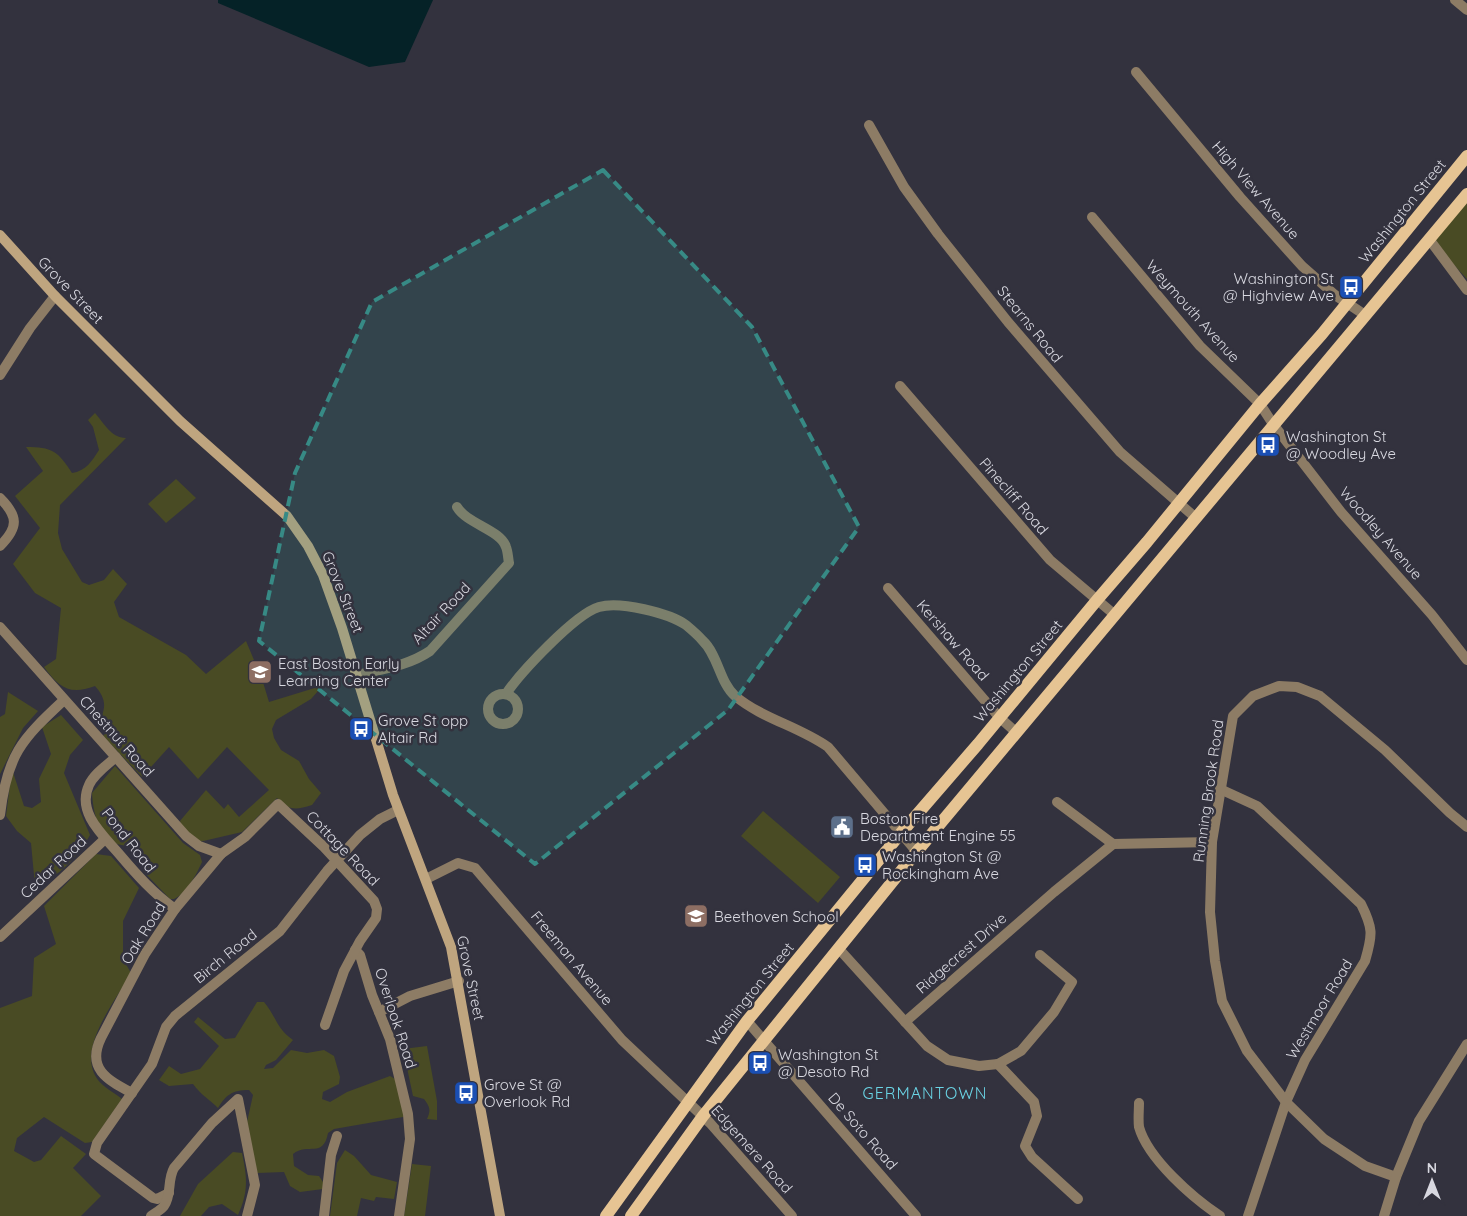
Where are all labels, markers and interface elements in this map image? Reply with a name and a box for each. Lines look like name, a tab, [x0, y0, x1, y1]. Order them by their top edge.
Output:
street label: High View Avenue	[1208, 137, 1304, 243]
street label: Washington Street	[1354, 155, 1450, 267]
street label: Grove Street	[34, 252, 108, 328]
street label: Weymouth Avenue	[1142, 256, 1244, 366]
place label: Washington St @ Highview Ave	[1223, 269, 1334, 305]
bus stop icon: Washington St @ Highview Ave	[1338, 274, 1364, 300]
street label: Stearns Road	[993, 282, 1067, 366]
place label: Washington St @ Woodley Ave	[1286, 427, 1396, 463]
bus stop icon: Washington St @ Woodley Ave	[1255, 432, 1281, 458]
street label: Pinecliff Road	[975, 454, 1053, 538]
street label: Woodley Avenue	[1335, 483, 1427, 583]
street label: Grove Street	[318, 548, 368, 636]
street label: Altair Road	[408, 578, 474, 648]
street label: Kershaw Road	[913, 596, 993, 684]
street label: Washington Street	[970, 616, 1066, 726]
place label: East Boston Early Learning Center	[278, 654, 400, 690]
school or university icon: East Boston Early Learning Center	[247, 659, 273, 685]
street label: Chestnut Road	[76, 692, 158, 780]
place label: Grove St opp Altair Rd	[378, 711, 468, 747]
bus stop icon: Grove St opp Altair Rd	[348, 716, 374, 742]
street label: Running Brook Road	[1189, 718, 1227, 864]
street label: Pond Road	[98, 804, 160, 876]
street label: Cottage Road	[302, 807, 384, 889]
place label: Boston Fire Department Engine 55	[860, 809, 1016, 845]
public building icon: Boston Fire Department Engine 55	[829, 814, 855, 840]
street label: Cedar Road	[16, 832, 90, 902]
place label: Washington St @ Rockingham Ave	[882, 847, 1001, 883]
bus stop icon: Washington St @ Rockingham Ave	[852, 852, 878, 878]
street label: Oak Road	[116, 898, 170, 968]
school or university icon: Beethoven School	[683, 903, 709, 929]
street label: Freeman Avenue	[527, 907, 617, 1009]
place label: Beethoven School	[714, 907, 839, 926]
street label: Ridgecrest Drive	[912, 908, 1010, 998]
street label: Birch Road	[189, 925, 261, 987]
street label: Grove Street	[453, 934, 489, 1022]
street label: Washington Street	[702, 938, 798, 1050]
street label: Westmoor Road	[1282, 955, 1356, 1063]
street label: Overlook Road	[371, 965, 421, 1071]
place label: Washington St @ Desoto Rd	[778, 1045, 879, 1081]
bus stop icon: Washington St @ Desoto Rd	[747, 1050, 773, 1076]
place label: Grove St @ Overlook Rd	[484, 1075, 570, 1111]
bus stop icon: Grove St @ Overlook Rd	[453, 1080, 479, 1106]
district label: GERMANTOWN	[863, 1083, 987, 1103]
street label: De Soto Road	[824, 1088, 902, 1174]
street label: Edgemere Road	[707, 1101, 797, 1197]
north arrow	[1407, 1156, 1457, 1206]
text: N	[1427, 1159, 1437, 1177]

